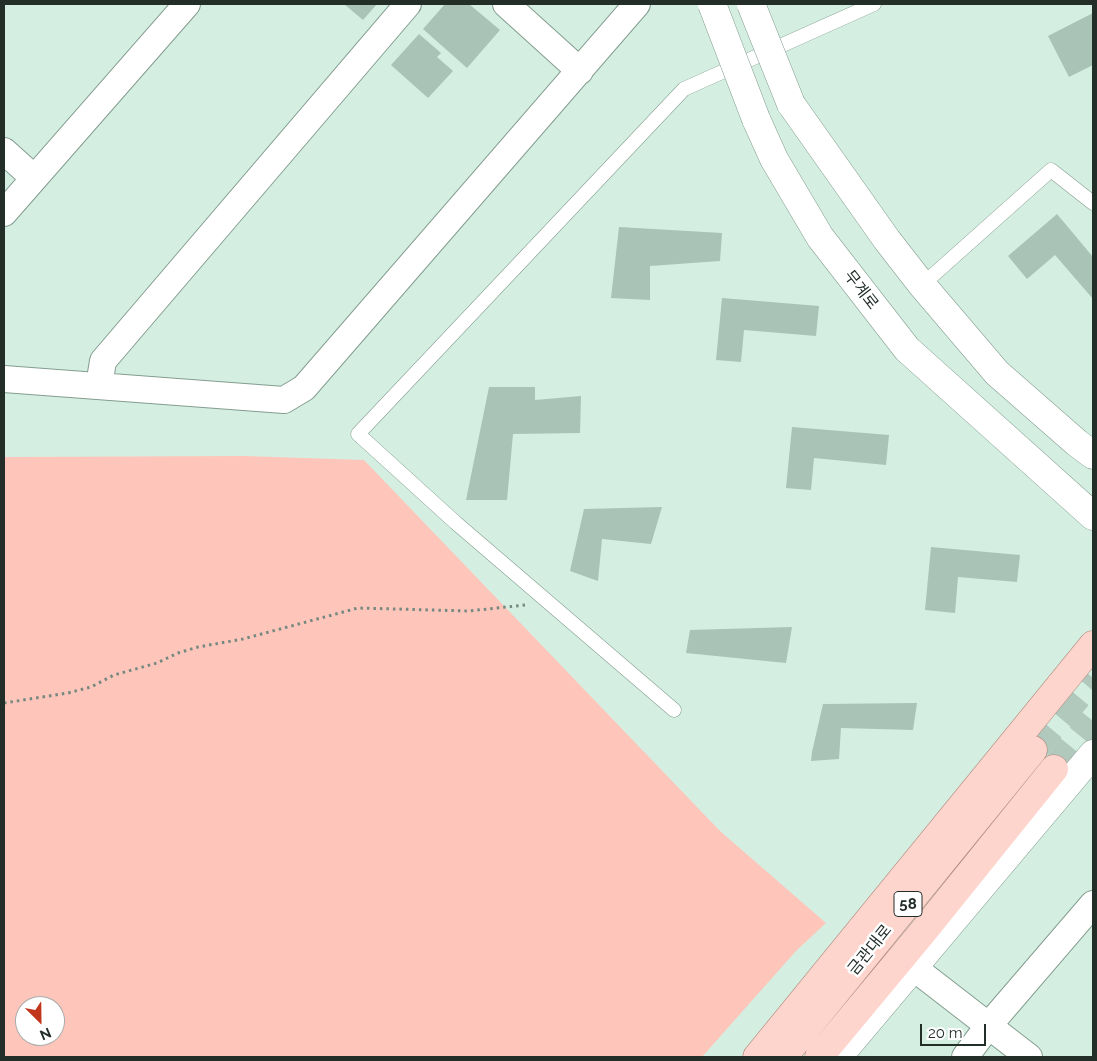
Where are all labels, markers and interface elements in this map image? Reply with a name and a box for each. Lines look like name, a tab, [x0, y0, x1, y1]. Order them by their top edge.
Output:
street label: 무계로	[840, 267, 882, 313]
road number: 58	[894, 892, 922, 916]
street label: 금관대로	[844, 921, 896, 979]
north arrow	[15, 996, 65, 1046]
scale bar	[922, 1014, 988, 1046]
text: N	[37, 1024, 54, 1043]
text: 20 m	[928, 1024, 963, 1042]

